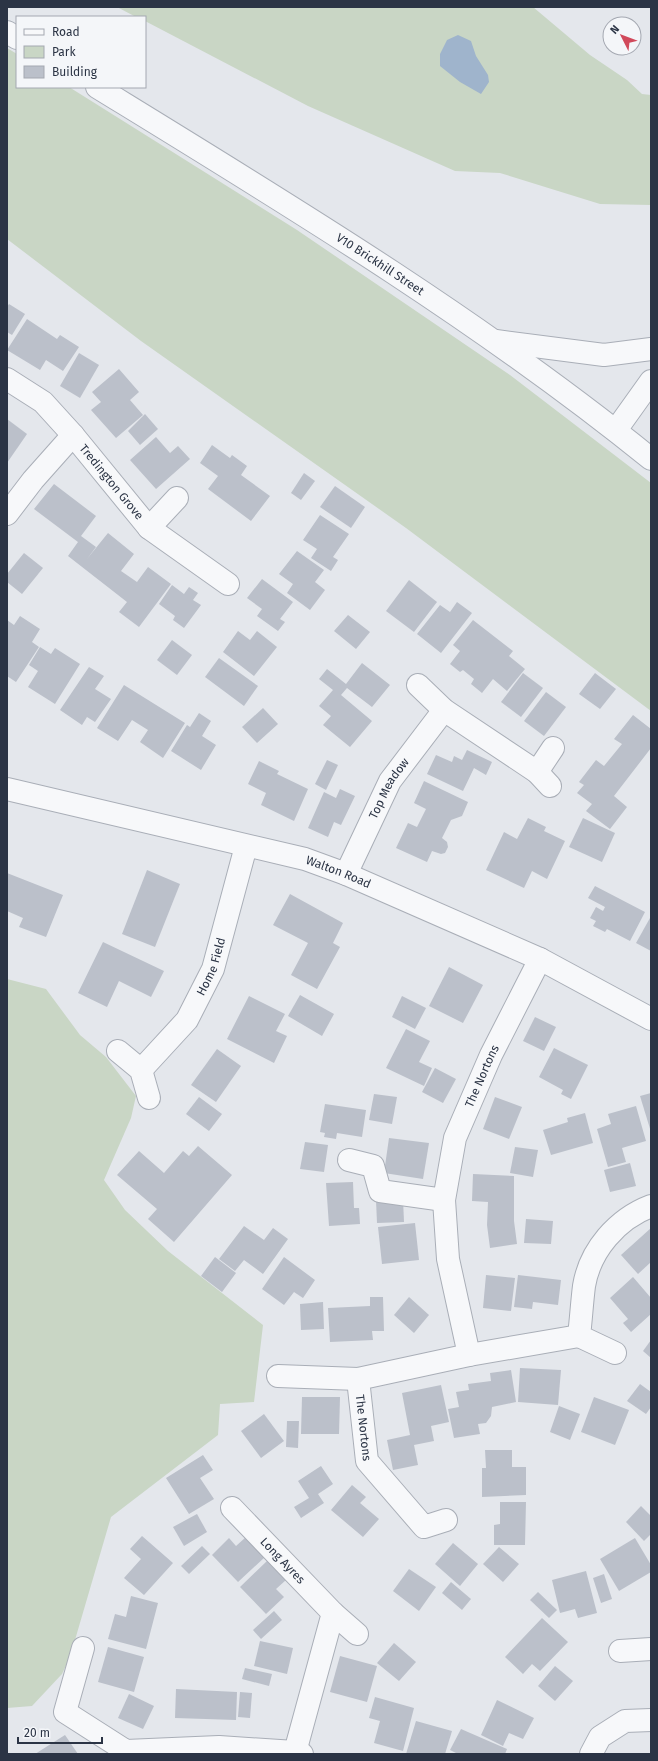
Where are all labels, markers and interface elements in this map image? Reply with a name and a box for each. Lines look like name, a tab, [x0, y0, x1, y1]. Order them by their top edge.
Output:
legend	[16, 16, 146, 88]
north arrow	[602, 16, 642, 56]
text: N	[608, 23, 622, 37]
text: Road	[52, 25, 80, 39]
text: Park	[52, 45, 76, 59]
text: Building	[52, 65, 98, 79]
street label: V10 Brickhill Street	[334, 230, 427, 298]
street label: Tredington Grove	[76, 441, 146, 523]
street label: Top Meadow	[366, 755, 412, 821]
street label: Walton Road	[304, 853, 373, 891]
street label: Home Field	[194, 936, 228, 998]
street label: The Nortons	[462, 1042, 502, 1109]
street label: The Nortons	[353, 1394, 374, 1462]
street label: Long Ayres	[257, 1535, 308, 1587]
scale bar	[18, 1719, 102, 1745]
text: 20 m	[24, 1726, 50, 1740]

